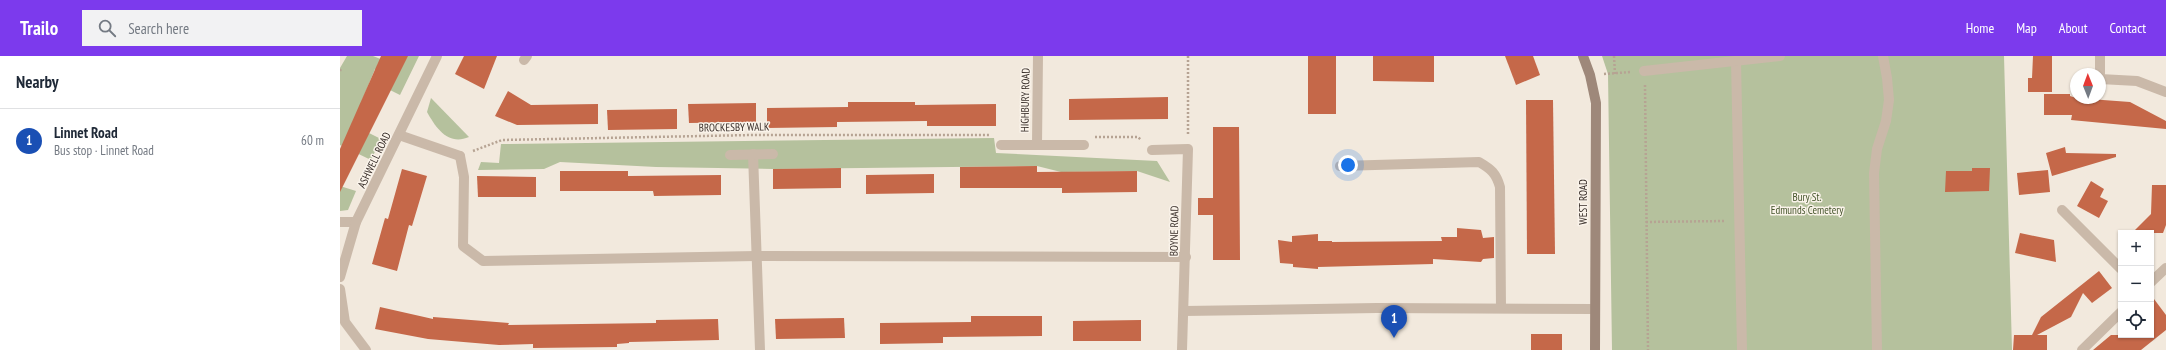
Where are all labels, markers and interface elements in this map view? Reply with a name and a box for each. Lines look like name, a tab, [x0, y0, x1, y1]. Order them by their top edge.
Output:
search box	[82, 10, 362, 46]
text: Trailo	[20, 16, 58, 40]
icon: search	[96, 17, 118, 39]
text: Search here	[128, 19, 189, 38]
text: Home	[1966, 19, 1994, 37]
text: Map	[2016, 19, 2037, 37]
text: About	[2059, 19, 2088, 37]
text: Contact	[2110, 19, 2146, 37]
street label: HIGHBURY ROAD	[1017, 67, 1033, 132]
north arrow	[2070, 68, 2106, 104]
text: Nearby	[16, 71, 59, 93]
street label: BROCKESBY WALK	[699, 119, 770, 135]
text: Linnet Road	[54, 123, 118, 142]
street label: ASHWELL ROAD	[354, 129, 394, 190]
text: 1	[26, 132, 32, 149]
text: 60 m	[301, 132, 324, 149]
text: Bus stop · Linnet Road	[54, 142, 154, 159]
your location	[1338, 155, 1358, 175]
street label: WEST ROAD	[1576, 179, 1590, 225]
park label: Bury St. Edmunds Cemetery	[1771, 190, 1844, 217]
street label: BOYNE ROAD	[1167, 205, 1181, 256]
map controls	[2118, 230, 2154, 338]
button: +	[2118, 230, 2154, 266]
button: −	[2118, 266, 2154, 302]
button: locate	[2118, 302, 2154, 338]
pin: 1	[1381, 305, 1407, 338]

